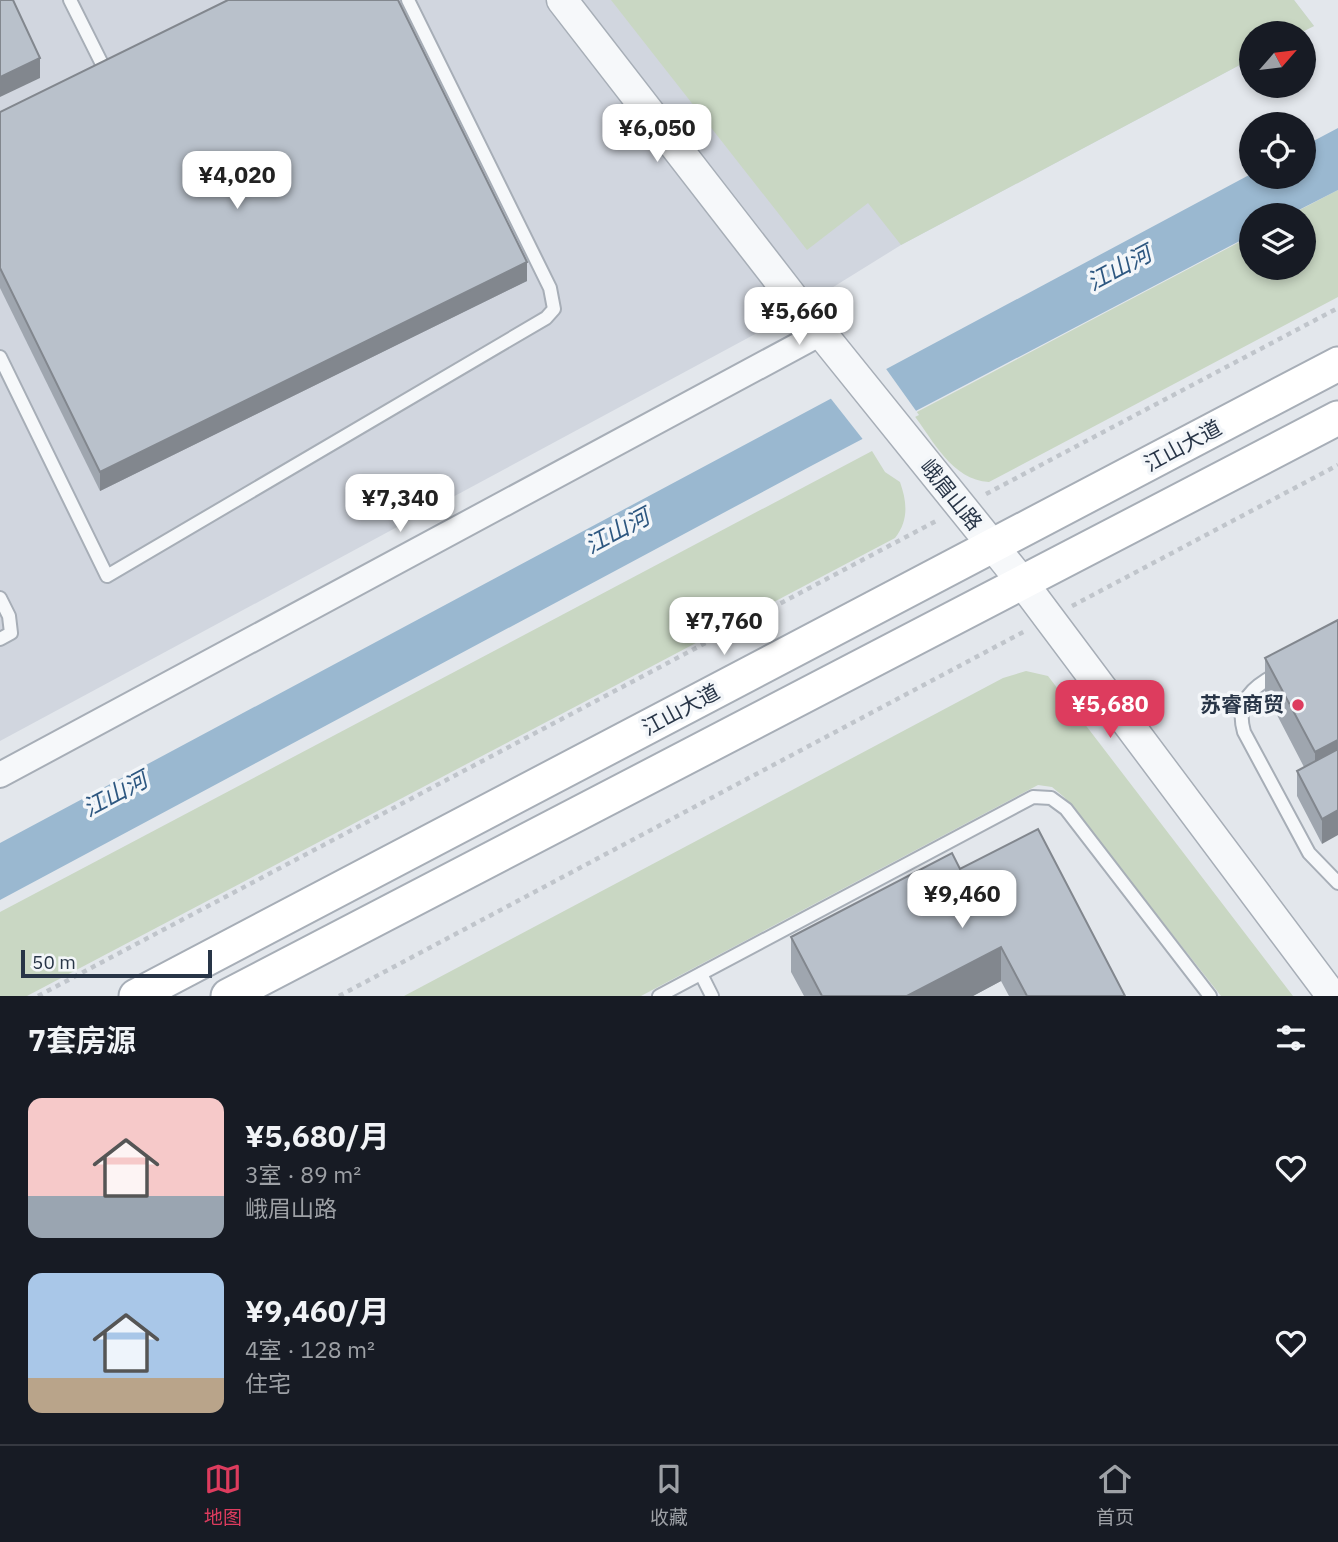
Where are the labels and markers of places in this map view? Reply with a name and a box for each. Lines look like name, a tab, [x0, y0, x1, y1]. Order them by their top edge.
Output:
pin: ¥6,050	[600, 104, 714, 164]
pin: ¥4,020	[180, 152, 294, 211]
pin: ¥5,660	[742, 288, 856, 347]
pin: ¥7,340	[343, 475, 457, 534]
pin: ¥7,760	[667, 598, 781, 657]
pin: ¥5,680	[1053, 680, 1167, 740]
place label: 苏睿商贸	[1200, 690, 1284, 718]
marker: 苏睿商贸	[1290, 697, 1306, 713]
pin: ¥9,460	[905, 870, 1019, 930]

